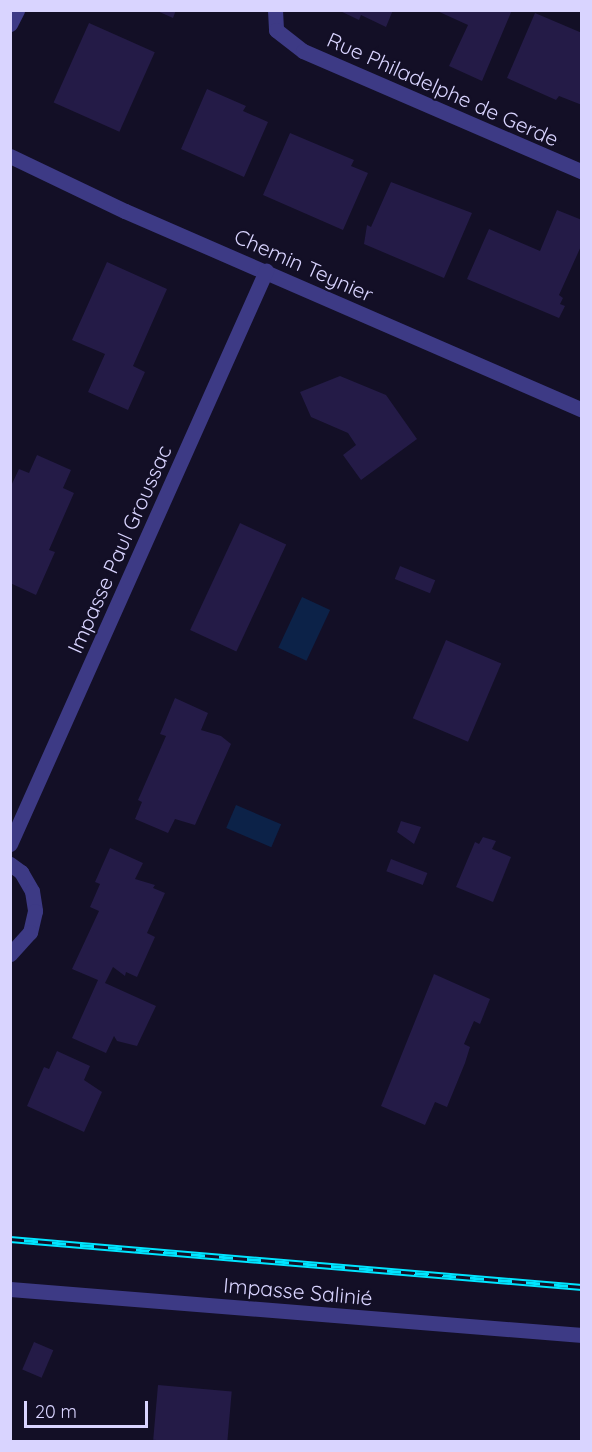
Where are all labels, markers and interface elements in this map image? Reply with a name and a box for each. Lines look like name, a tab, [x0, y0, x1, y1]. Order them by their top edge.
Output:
street label: Rue Philadelphe de Gerde	[323, 27, 563, 151]
street label: Chemin Teynier	[231, 223, 377, 307]
street label: Impasse Paul Groussac	[62, 441, 176, 657]
street label: Impasse Salinié	[222, 1272, 374, 1310]
scale bar	[27, 1389, 152, 1427]
text: 20 m	[35, 1400, 77, 1423]

